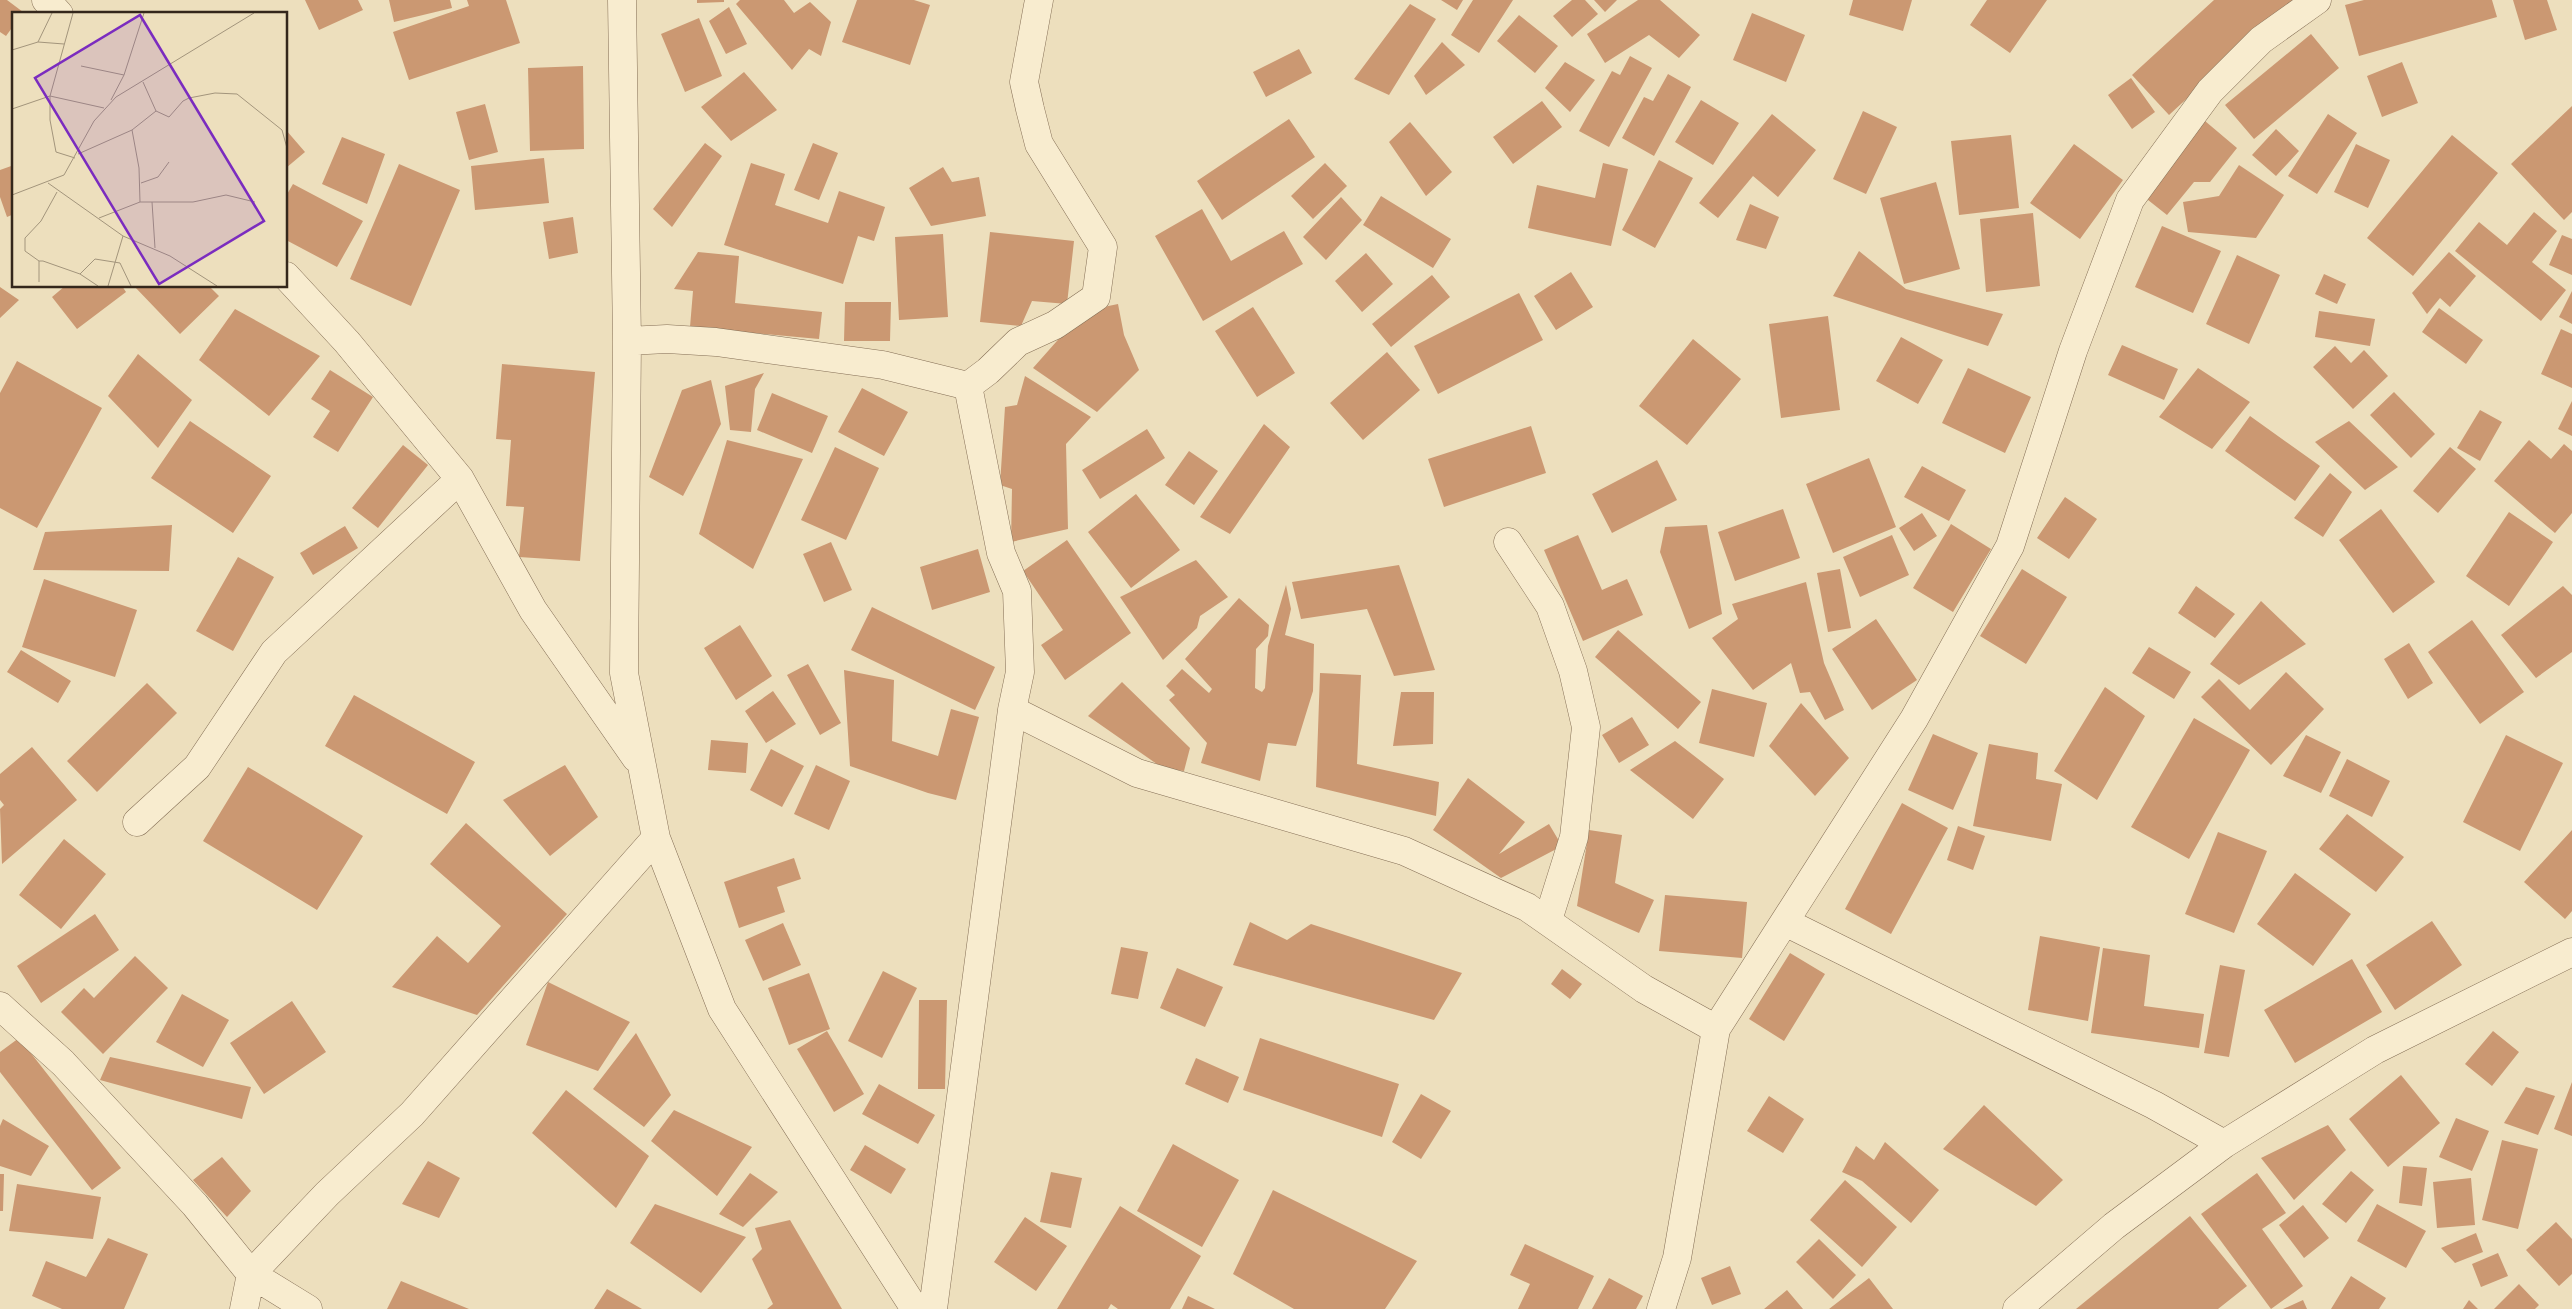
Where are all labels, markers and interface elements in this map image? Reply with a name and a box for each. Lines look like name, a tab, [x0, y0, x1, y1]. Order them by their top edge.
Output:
inset map	[12, 12, 288, 288]

